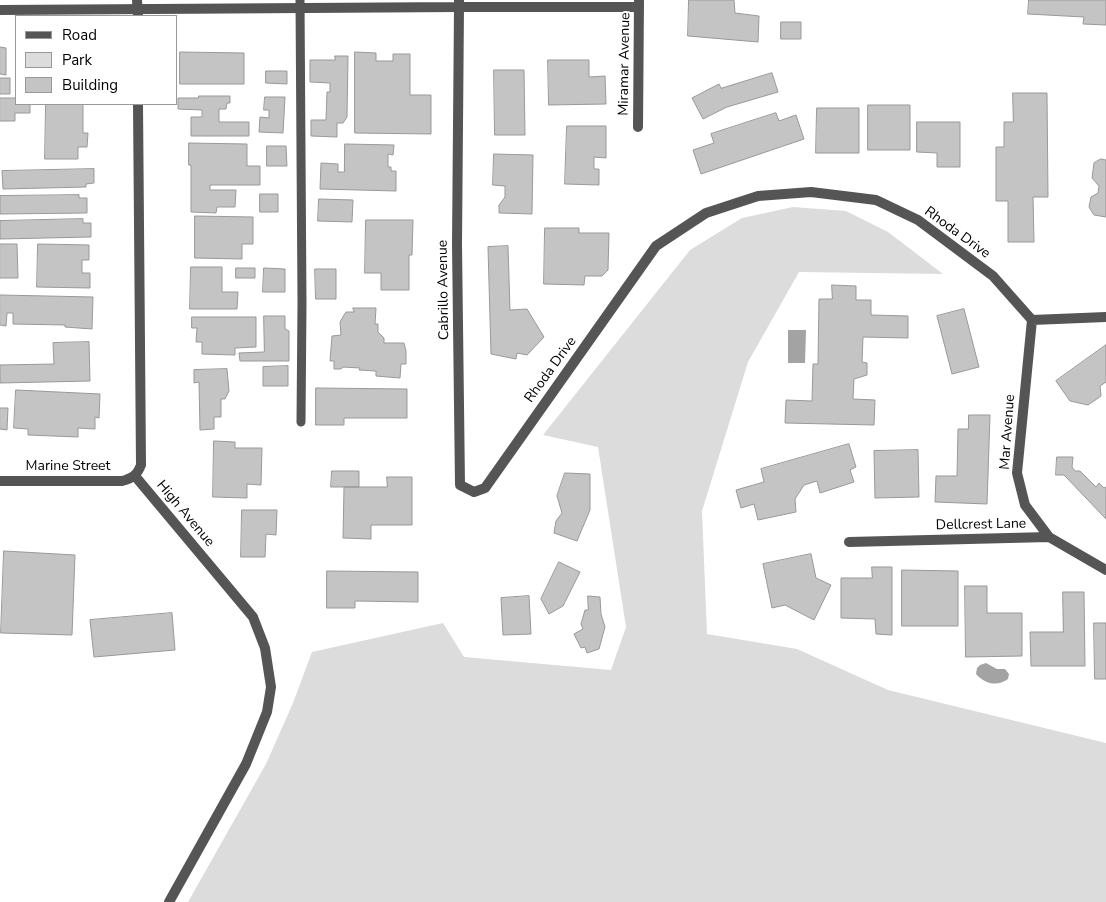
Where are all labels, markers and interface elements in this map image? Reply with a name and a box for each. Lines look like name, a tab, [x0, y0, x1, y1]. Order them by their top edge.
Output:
street label: Miramar Avenue	[616, 12, 634, 116]
legend	[15, 15, 178, 105]
text: Road	[62, 25, 97, 45]
text: Park	[62, 50, 92, 70]
text: Building	[62, 75, 118, 95]
street label: Rhoda Drive	[921, 203, 993, 263]
street label: Cabrillo Avenue	[435, 240, 453, 340]
street label: Rhoda Drive	[521, 334, 581, 406]
street label: Mar Avenue	[997, 394, 1019, 470]
street label: Marine Street	[26, 459, 110, 475]
street label: High Avenue	[152, 477, 218, 551]
street label: Dellcrest Lane	[936, 516, 1026, 534]

